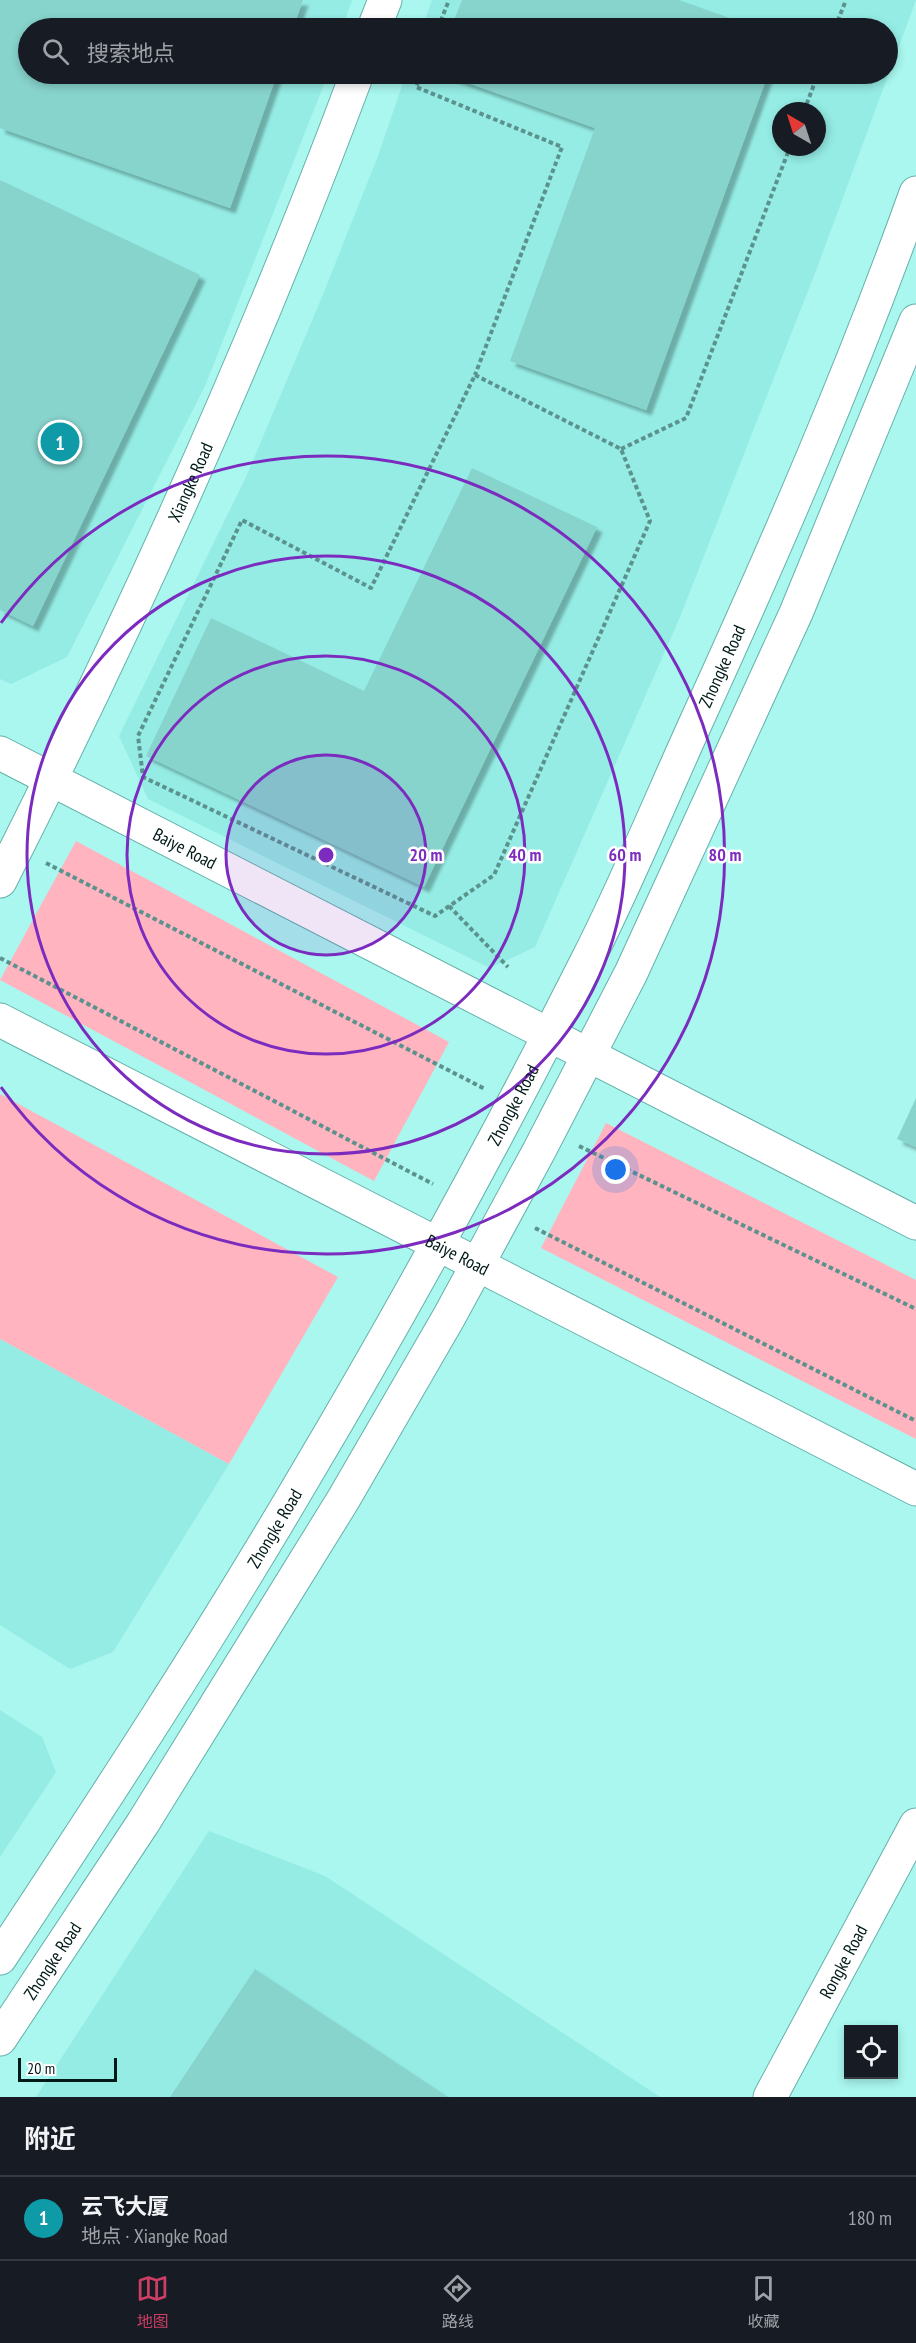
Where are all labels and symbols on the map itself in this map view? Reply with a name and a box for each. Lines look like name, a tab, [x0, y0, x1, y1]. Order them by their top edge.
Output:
north arrow	[772, 102, 826, 156]
pin: 1	[40, 420, 80, 464]
street label: Xiangke Road	[162, 439, 218, 525]
street label: Zhongke Road	[693, 621, 750, 711]
street label: Baiye Road	[149, 822, 221, 874]
text: 20 m	[410, 843, 442, 866]
text: 40 m	[509, 843, 541, 866]
text: 60 m	[609, 843, 641, 866]
text: 80 m	[709, 843, 741, 866]
centre of rings	[316, 845, 336, 865]
street label: Zhongke Road	[482, 1060, 543, 1149]
your location	[601, 1155, 630, 1184]
street label: Baiye Road	[422, 1228, 493, 1280]
street label: Zhongke Road	[242, 1484, 307, 1572]
street label: Zhongke Road	[18, 1918, 86, 2004]
street label: Rongke Road	[814, 1921, 872, 2002]
scale bar	[18, 2055, 117, 2082]

